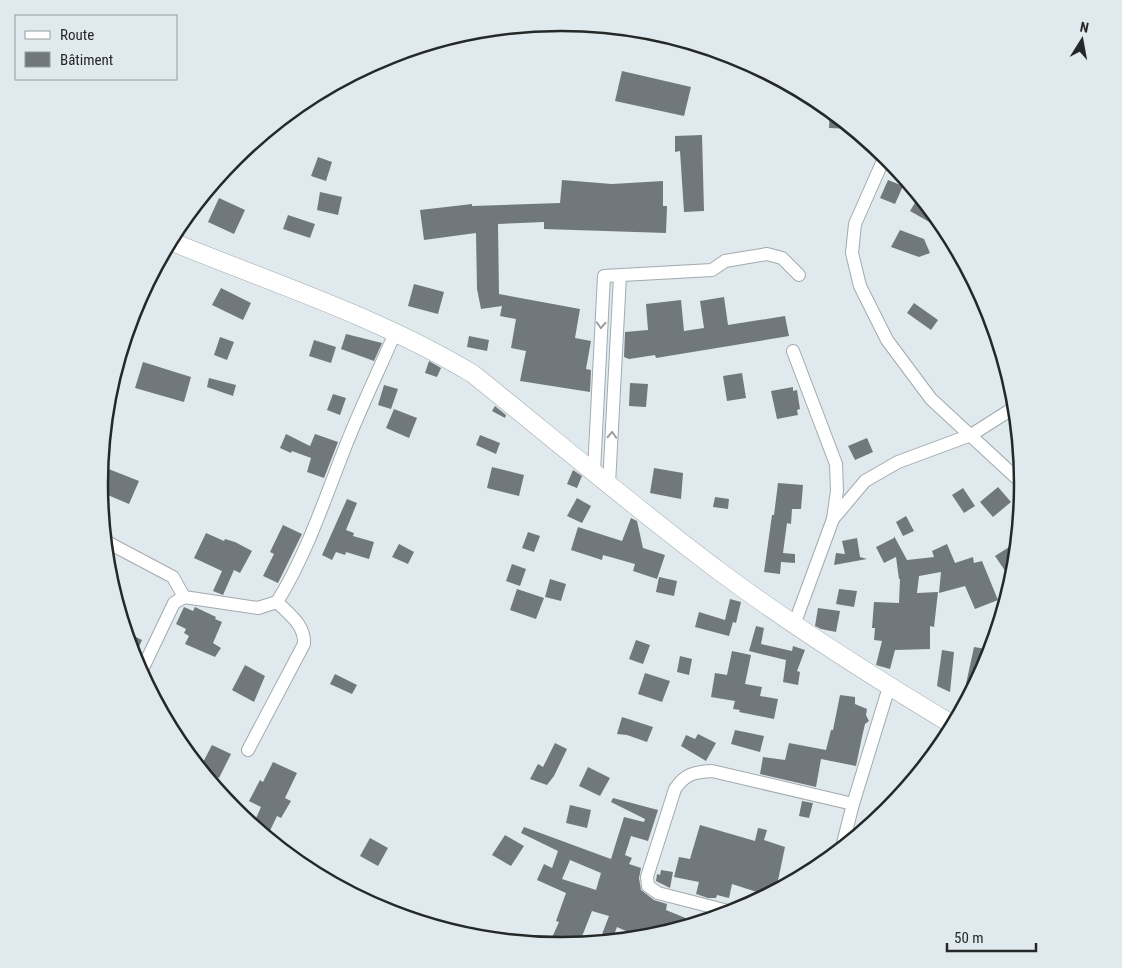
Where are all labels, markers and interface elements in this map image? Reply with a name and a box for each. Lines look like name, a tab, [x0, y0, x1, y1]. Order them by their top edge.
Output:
legend	[15, 15, 178, 80]
north arrow	[1057, 15, 1107, 65]
text: N	[1079, 19, 1090, 36]
text: Route	[60, 26, 94, 44]
text: Bâtiment	[60, 51, 113, 69]
one-way arrow	[595, 321, 606, 329]
one-way arrow	[606, 431, 617, 439]
scale bar	[947, 920, 1036, 952]
text: 50 m	[954, 929, 984, 947]

